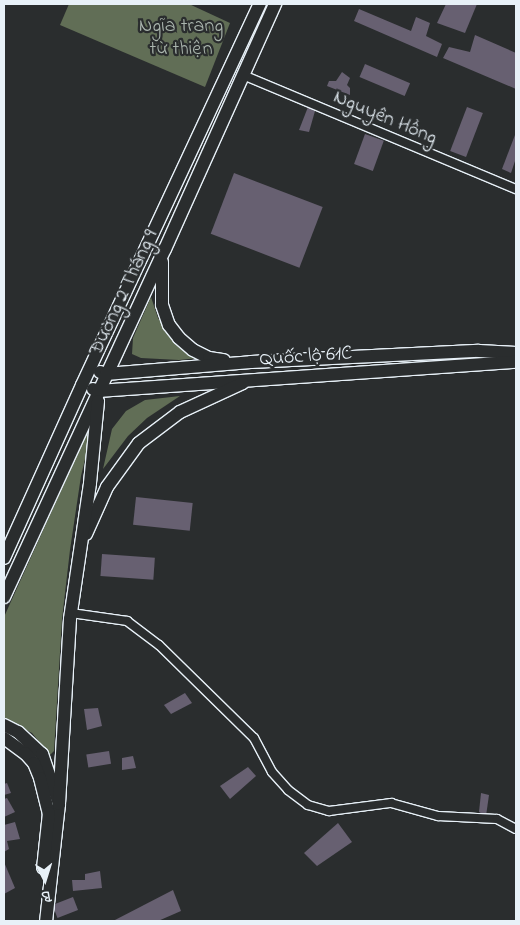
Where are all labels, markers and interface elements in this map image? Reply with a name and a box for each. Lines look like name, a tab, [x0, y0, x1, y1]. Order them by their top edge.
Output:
park label: Ngĩa trang từ thiện	[139, 15, 223, 62]
street label: Nguyên Hồng	[330, 85, 440, 151]
street label: Đường 2 Tháng 9	[84, 226, 164, 360]
street label: Quốc lộ 61C	[259, 342, 353, 372]
north arrow	[20, 855, 70, 905]
text: B	[41, 885, 52, 906]

